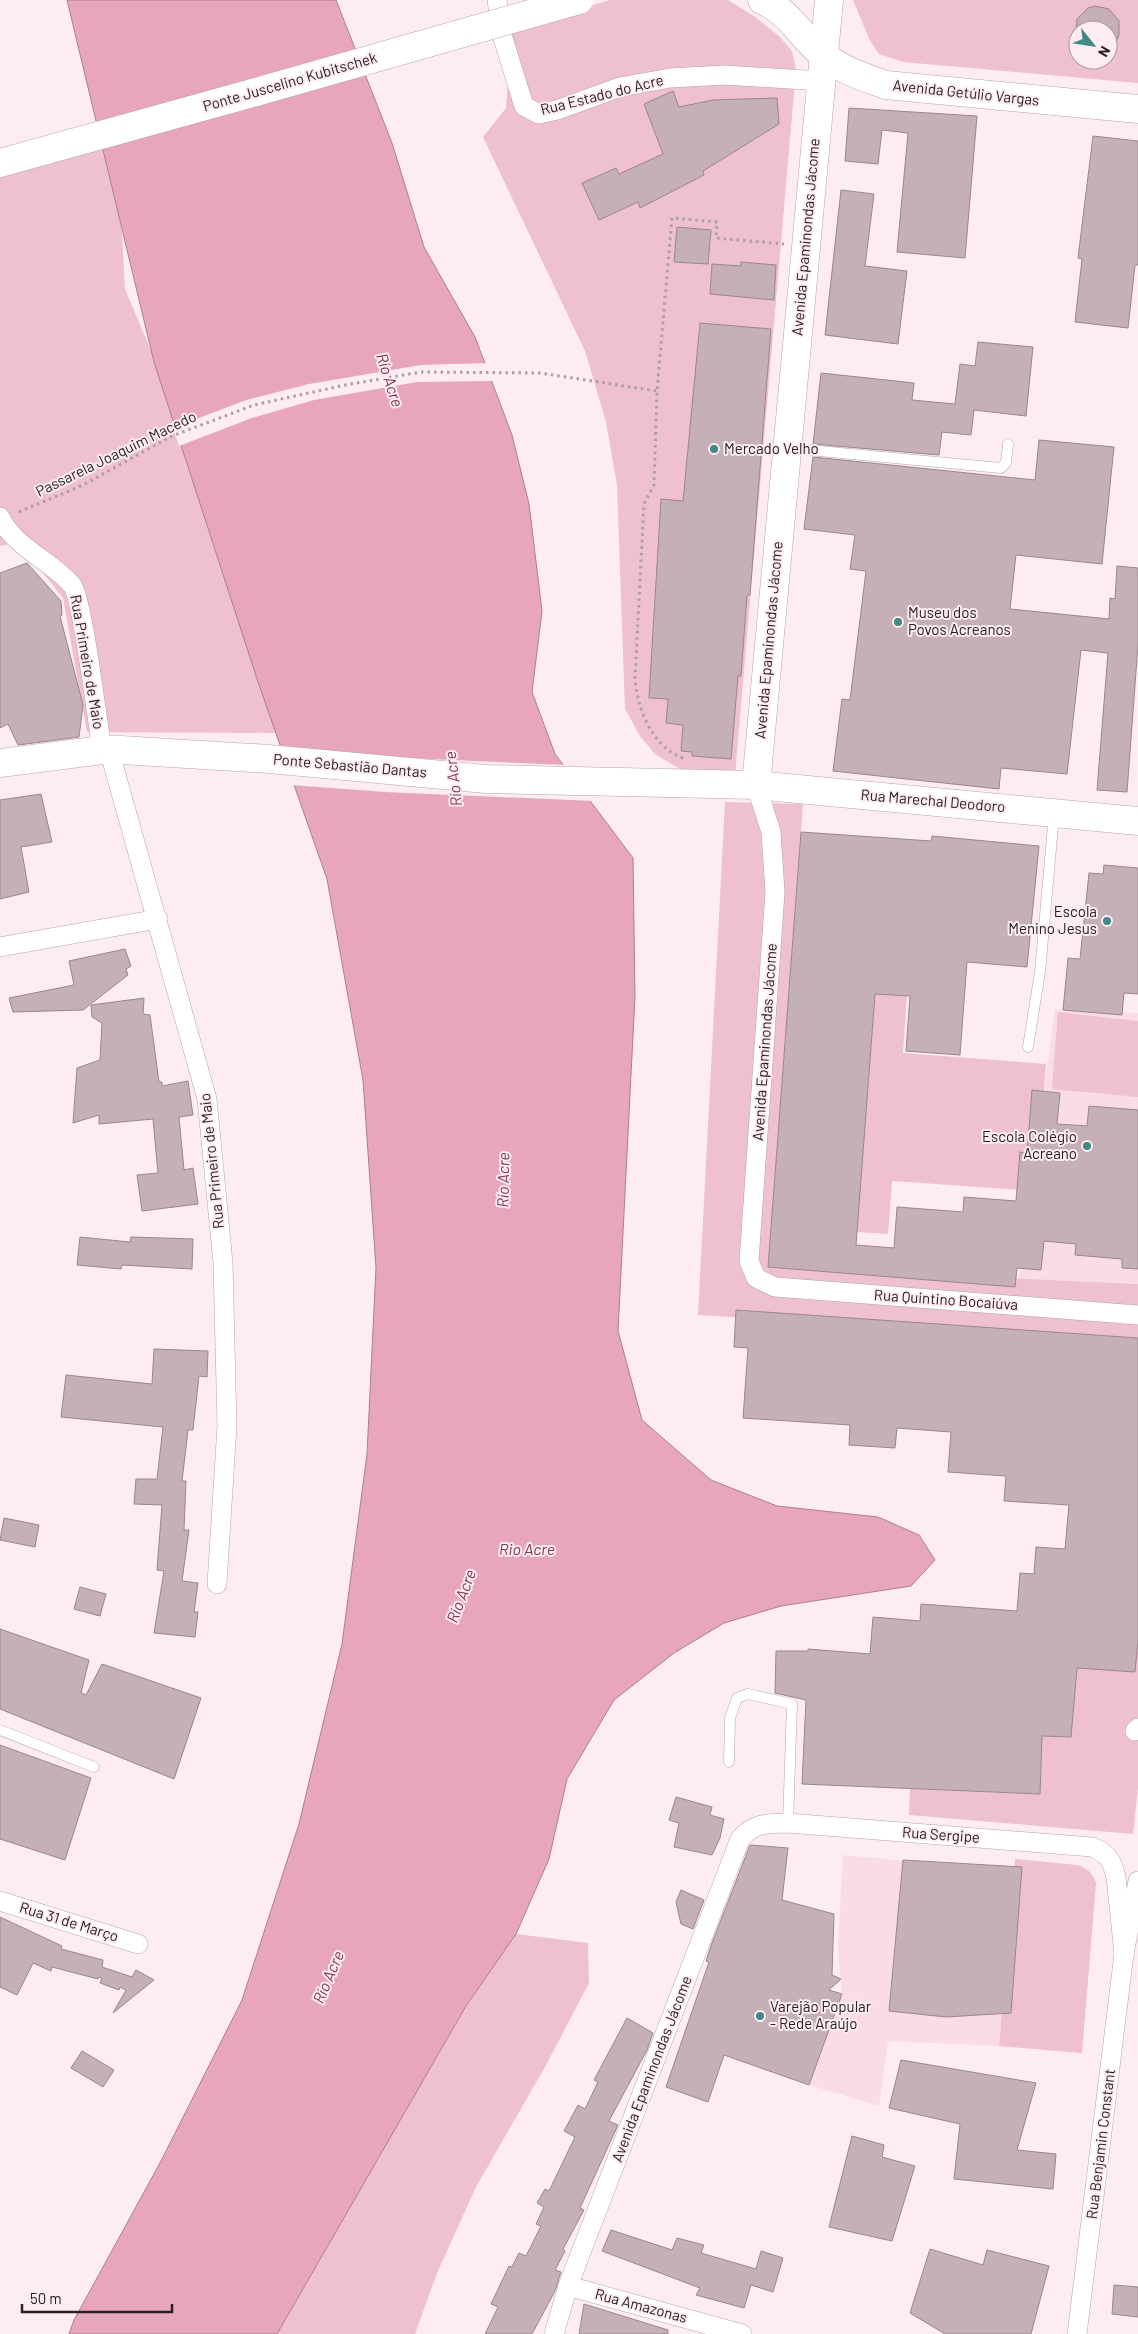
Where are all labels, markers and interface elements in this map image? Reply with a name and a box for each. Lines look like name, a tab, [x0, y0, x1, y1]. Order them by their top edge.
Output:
north arrow	[1068, 20, 1118, 70]
text: N	[1095, 43, 1114, 60]
street label: Ponte Juscelino Kubitschek	[201, 47, 379, 115]
street label: Rua Estado do Acre	[538, 70, 665, 118]
street label: Avenida Getúlio Vargas	[892, 75, 1040, 109]
street label: Avenida Epaminondas Jácome	[787, 137, 823, 336]
water label: Río Acre	[373, 351, 408, 409]
street label: Passarela Joaquim Macedo	[32, 406, 199, 500]
place label: Mercado Velho	[724, 439, 819, 457]
marker: Mercado Velho	[708, 443, 720, 455]
street label: Avenida Epaminondas Jácome	[750, 540, 786, 739]
street label: Rua Primeiro de Maio	[67, 593, 109, 731]
place label: Museu dos Povos Acreanos	[908, 603, 1011, 638]
marker: Museu dos Povos Acreanos	[892, 616, 904, 628]
street label: Ponte Sebastião Dantas	[273, 749, 428, 781]
water label: Río Acre	[440, 750, 465, 808]
street label: Rua Marechal Deodoro	[860, 785, 1006, 815]
place label: Escola Menino Jesus	[1008, 902, 1097, 937]
marker: Escola Menino Jesus	[1101, 915, 1113, 927]
street label: Avenida Epaminondas Jácome	[748, 942, 780, 1141]
street label: Rua Primeiro de Maio	[195, 1092, 227, 1230]
place label: Escola Colégio Acreano	[982, 1127, 1077, 1162]
marker: Escola Colégio Acreano	[1081, 1140, 1093, 1152]
water label: Río Acre	[493, 1152, 512, 1208]
street label: Rua Quintino Bocaiúva	[873, 1285, 1019, 1313]
water label: Rio Acre	[499, 1539, 555, 1558]
water label: Río Acre	[442, 1567, 479, 1625]
street label: Rua Sergipe	[902, 1822, 981, 1846]
street label: Rua 31 de Março	[18, 1897, 121, 1945]
water label: Río Acre	[308, 1948, 347, 2006]
street label: Avenida Epaminondas Jácome	[607, 1973, 695, 2164]
place label: Varejão Popular - Rede Araújo	[770, 1997, 872, 2032]
marker: Varejão Popular - Rede Araújo	[754, 2010, 766, 2022]
street label: Rua Benjamin Constant	[1082, 2068, 1118, 2220]
scale bar	[22, 2282, 172, 2314]
street label: Rua Amazonas	[593, 2284, 689, 2326]
text: 50 m	[30, 2289, 62, 2307]

